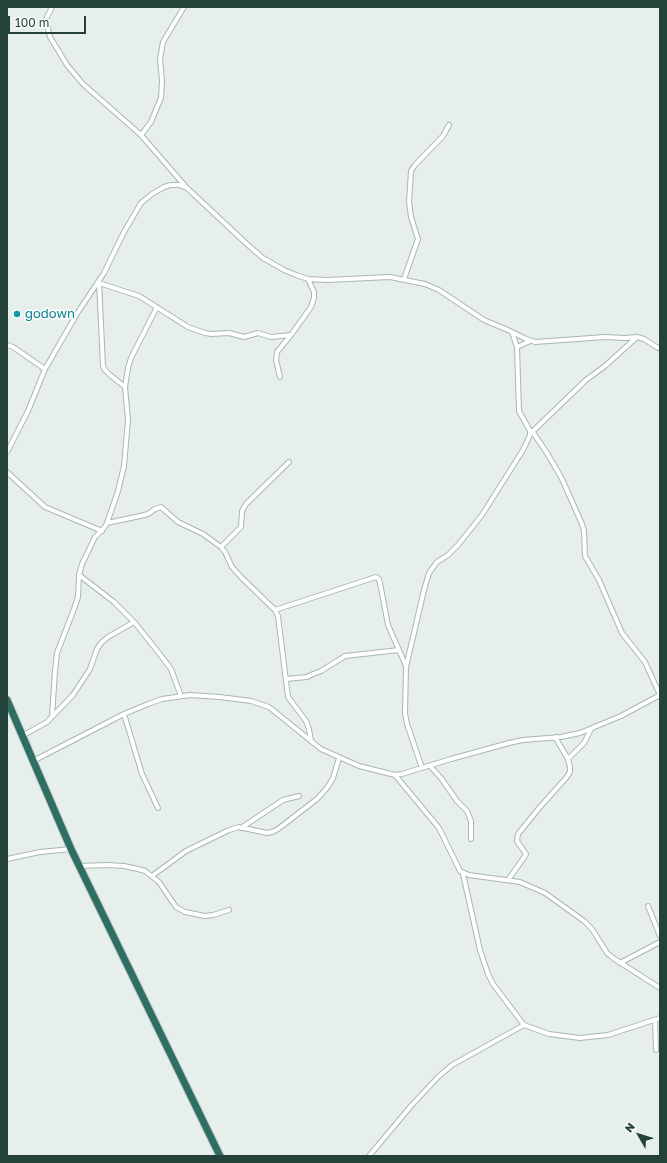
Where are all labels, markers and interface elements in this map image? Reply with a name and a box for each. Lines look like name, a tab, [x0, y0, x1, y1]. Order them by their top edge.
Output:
scale bar	[10, 8, 88, 34]
text: 100 m	[15, 15, 49, 30]
place label: godown	[25, 306, 75, 322]
marker: godown	[12, 309, 22, 319]
north arrow	[619, 1115, 659, 1155]
text: N	[622, 1120, 637, 1134]

